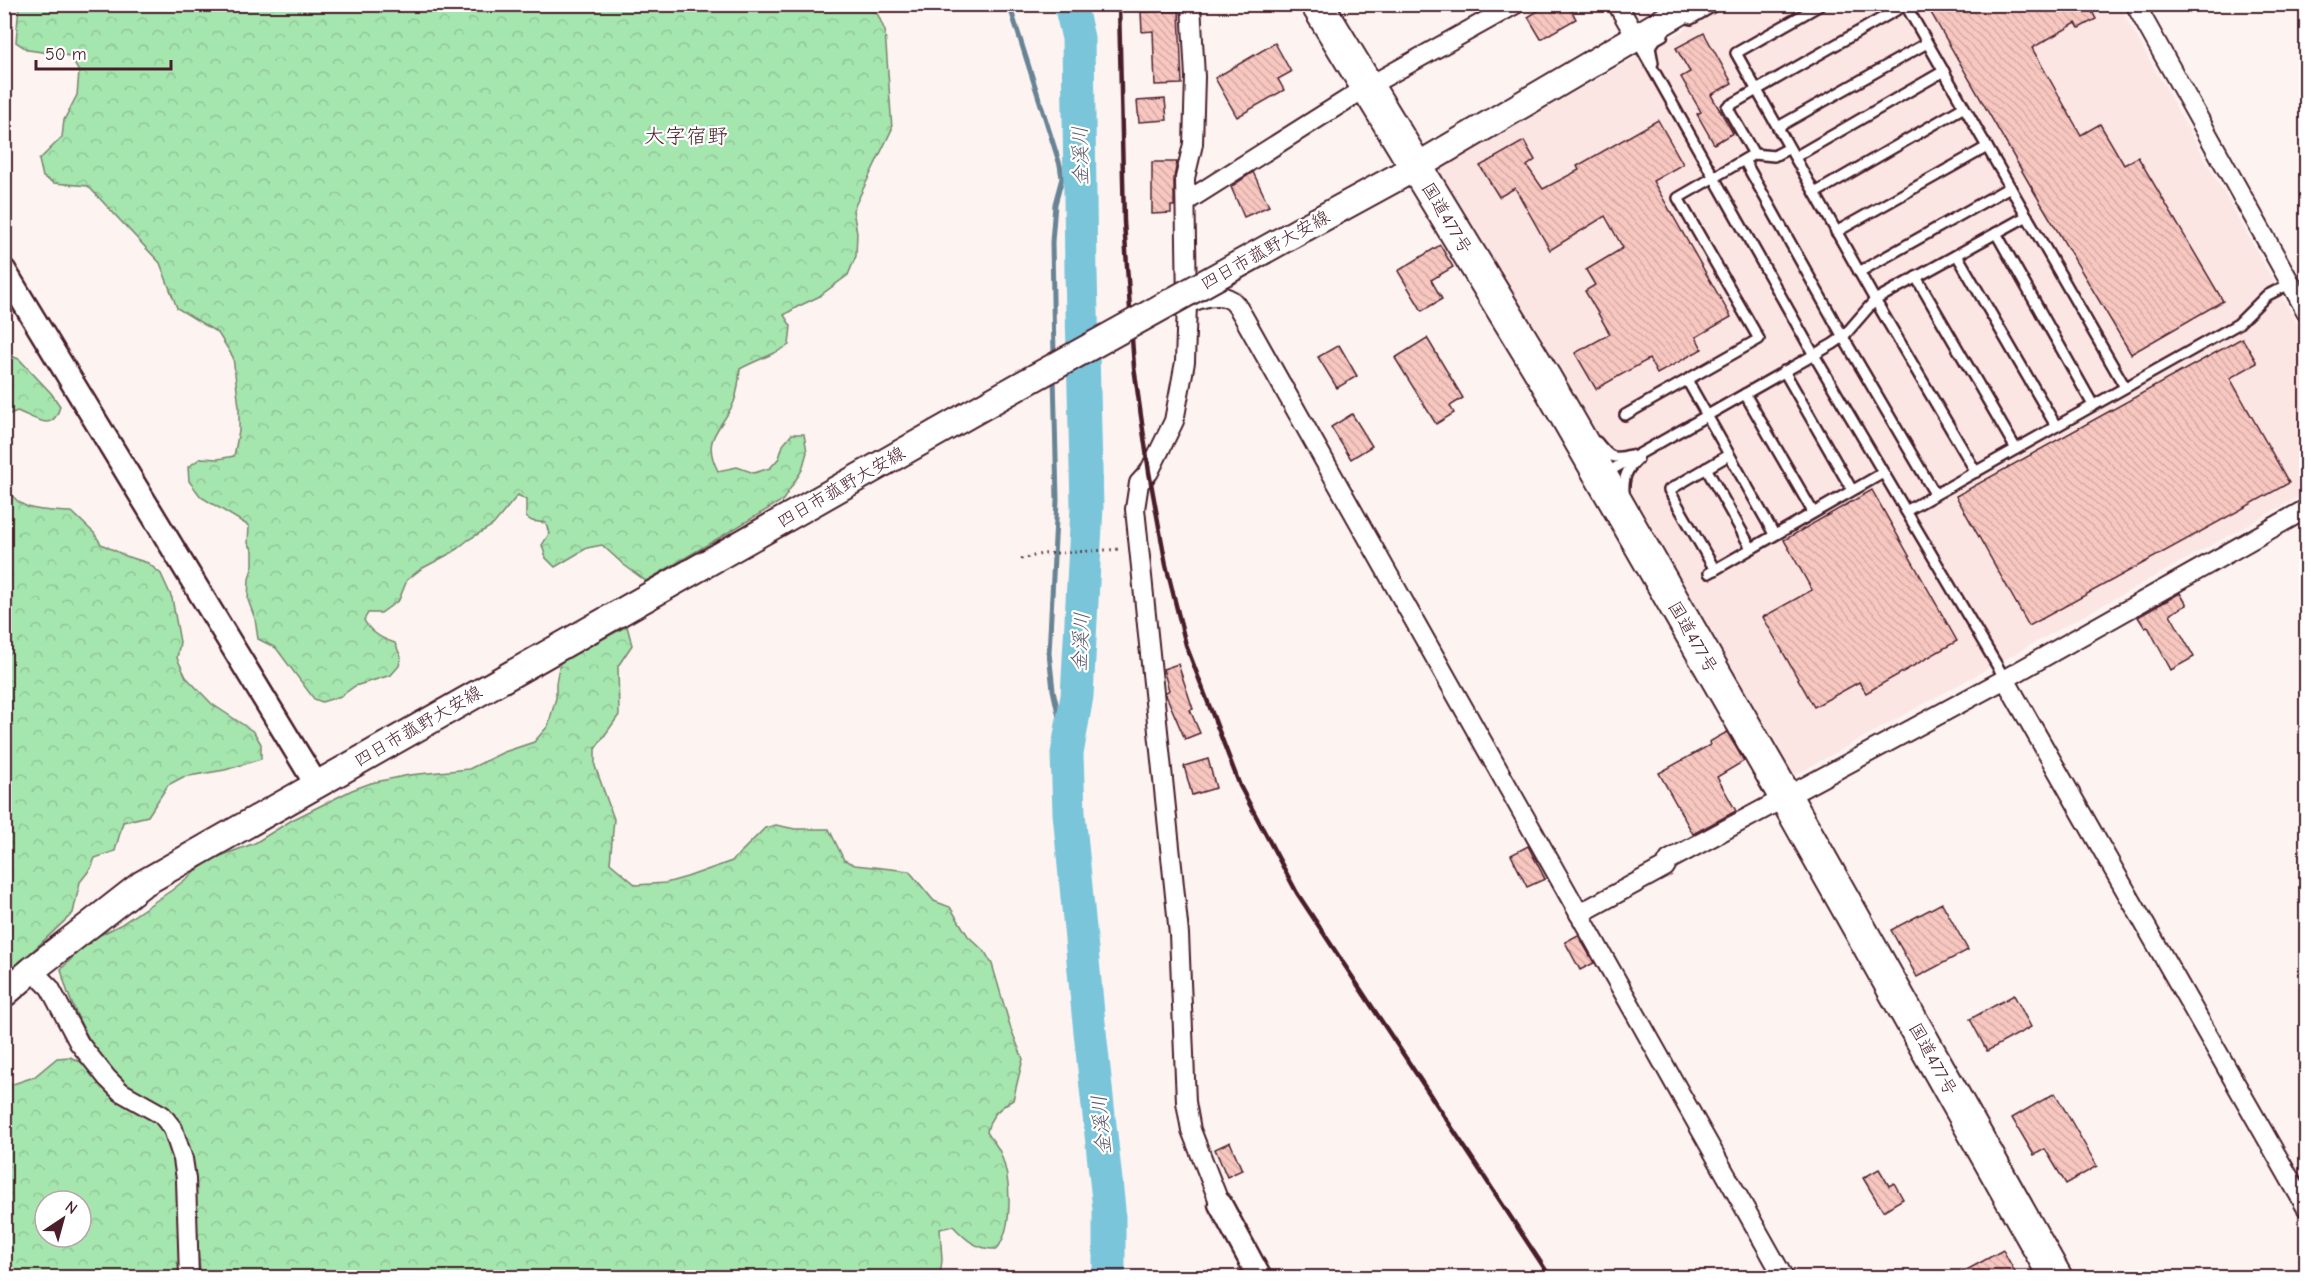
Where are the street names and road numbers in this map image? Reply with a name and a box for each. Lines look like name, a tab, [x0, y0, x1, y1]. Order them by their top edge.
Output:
street label: 国道477号	[1417, 179, 1476, 258]
street label: 四日市菰野大安線	[1197, 206, 1333, 295]
street label: 四日市菰野大安線	[774, 442, 909, 533]
street label: 国道477号	[1664, 597, 1722, 677]
street label: 四日市菰野大安線	[351, 681, 486, 772]
street label: 国道477号	[1904, 1019, 1961, 1099]

